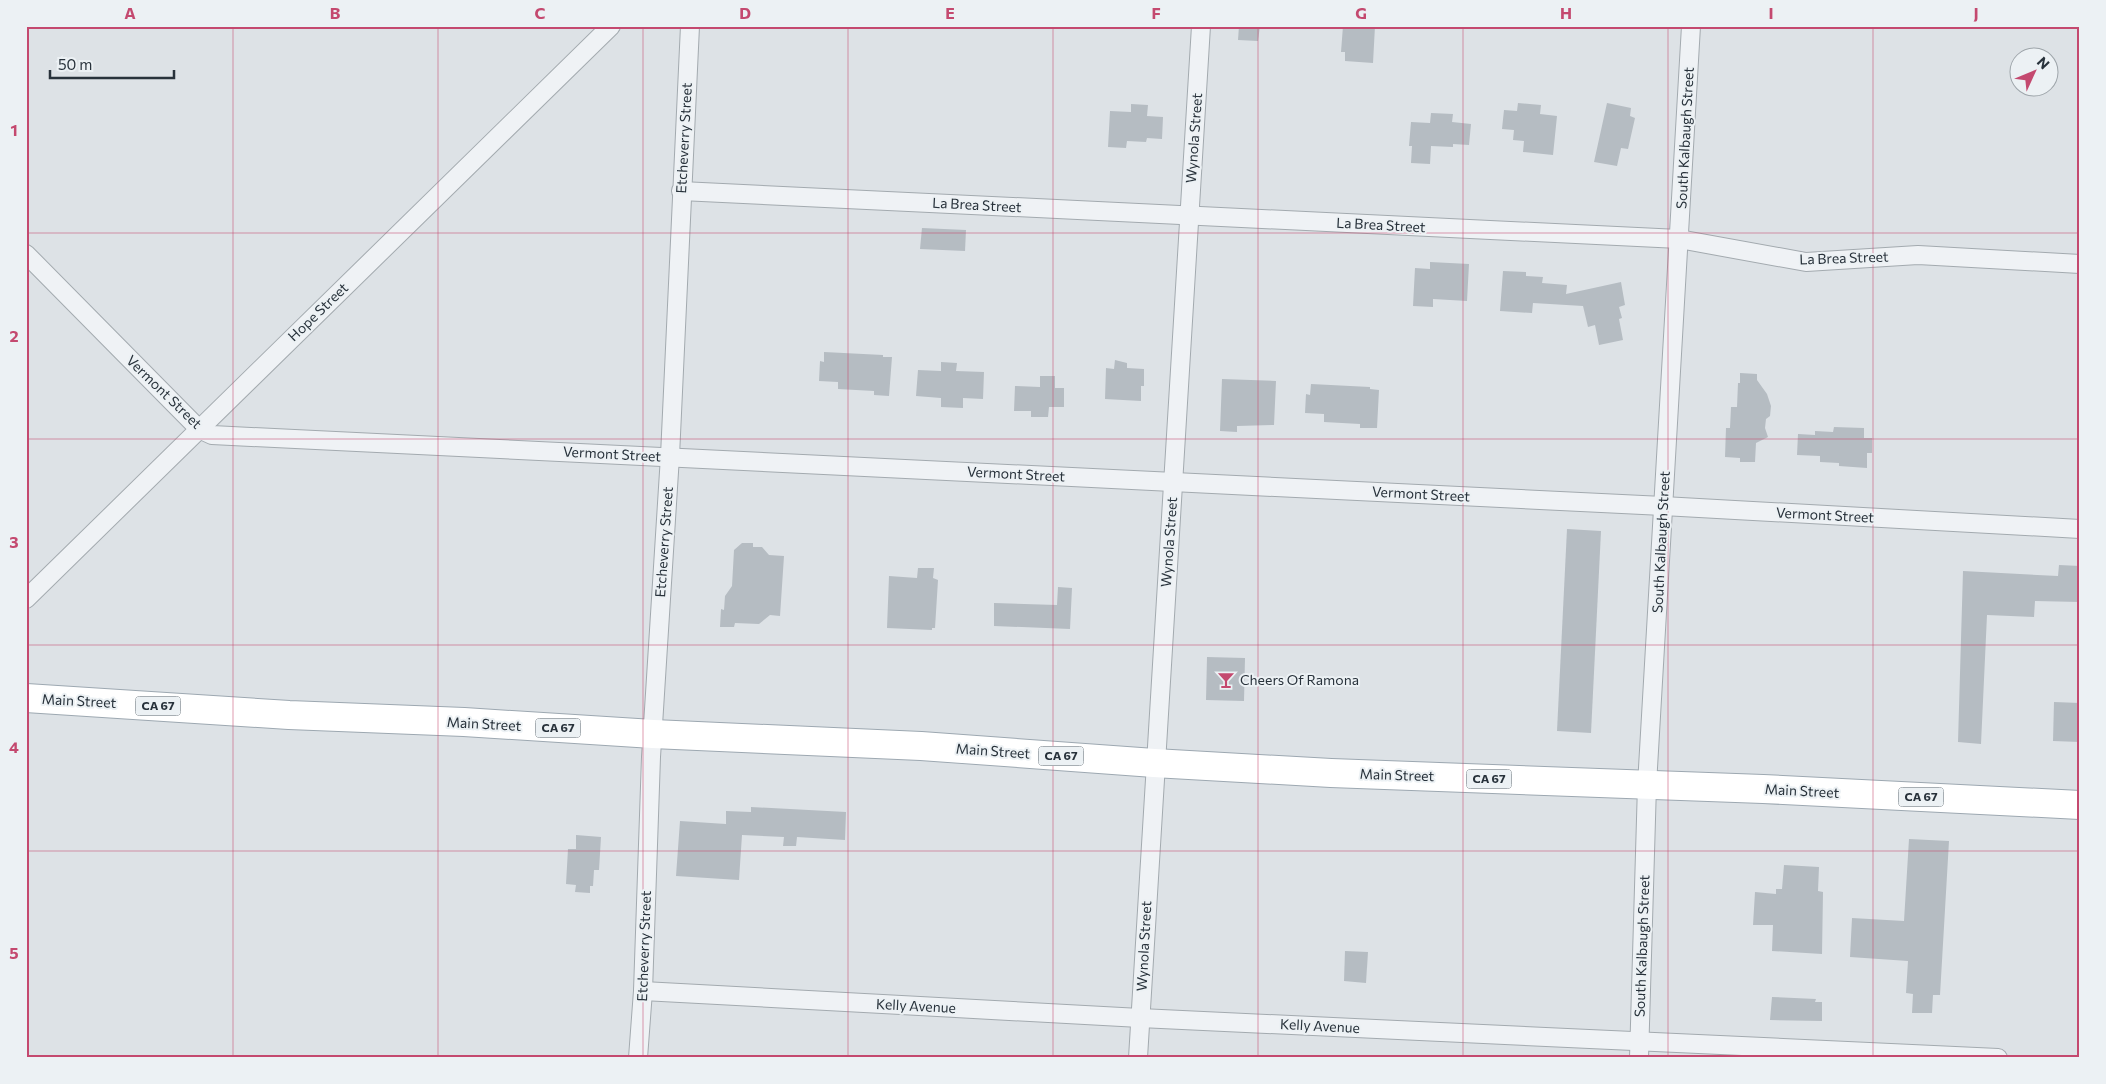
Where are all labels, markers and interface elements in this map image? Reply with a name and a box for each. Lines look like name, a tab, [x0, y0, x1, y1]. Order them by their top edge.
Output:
text: A	[124, 3, 136, 22]
text: B	[330, 3, 341, 22]
text: C	[535, 3, 546, 22]
text: D	[739, 3, 751, 22]
text: E	[945, 3, 955, 22]
text: F	[1151, 3, 1161, 22]
text: G	[1355, 3, 1367, 22]
text: H	[1560, 3, 1572, 22]
text: I	[1768, 3, 1774, 22]
text: J	[1973, 3, 1979, 22]
scale bar	[50, 48, 174, 80]
north arrow	[2008, 48, 2058, 98]
text: N	[2034, 53, 2053, 72]
text: 50 m	[58, 55, 92, 73]
street label: South Kalbaugh Street	[1672, 66, 1697, 210]
street label: Etcheverry Street	[672, 82, 695, 194]
street label: Wynola Street	[1182, 92, 1205, 184]
text: 1	[10, 120, 18, 139]
street label: La Brea Street	[932, 194, 1022, 215]
street label: La Brea Street	[1336, 214, 1426, 235]
street label: La Brea Street	[1799, 247, 1889, 268]
street label: Hope Street	[284, 279, 351, 344]
text: 2	[9, 326, 19, 345]
street label: Vermont Street	[123, 351, 206, 432]
street label: Vermont Street	[563, 442, 662, 465]
street label: Vermont Street	[967, 462, 1066, 485]
street label: South Kalbaugh Street	[1648, 470, 1673, 614]
street label: Vermont Street	[1372, 482, 1471, 505]
street label: Etcheverry Street	[651, 486, 676, 598]
street label: Wynola Street	[1157, 496, 1180, 588]
street label: Vermont Street	[1776, 503, 1875, 526]
text: 3	[9, 532, 19, 551]
bar icon: Cheers Of Ramona	[1216, 670, 1236, 690]
place label: Cheers Of Ramona	[1240, 671, 1359, 688]
street label: Main Street	[41, 690, 117, 711]
road number: CA 67	[136, 696, 180, 716]
street label: Main Street	[446, 713, 522, 734]
road number: CA 67	[536, 718, 580, 738]
text: 4	[9, 737, 19, 756]
street label: Main Street	[955, 739, 1031, 762]
road number: CA 67	[1038, 746, 1084, 766]
street label: Main Street	[1360, 765, 1435, 784]
road number: CA 67	[1466, 770, 1512, 789]
street label: Main Street	[1764, 780, 1840, 801]
road number: CA 67	[1898, 788, 1944, 806]
street label: South Kalbaugh Street	[1631, 874, 1652, 1017]
street label: Etcheverry Street	[633, 890, 654, 1002]
street label: Wynola Street	[1133, 900, 1154, 992]
text: 5	[9, 943, 19, 962]
street label: Kelly Avenue	[876, 995, 956, 1016]
street label: Kelly Avenue	[1280, 1015, 1360, 1036]

